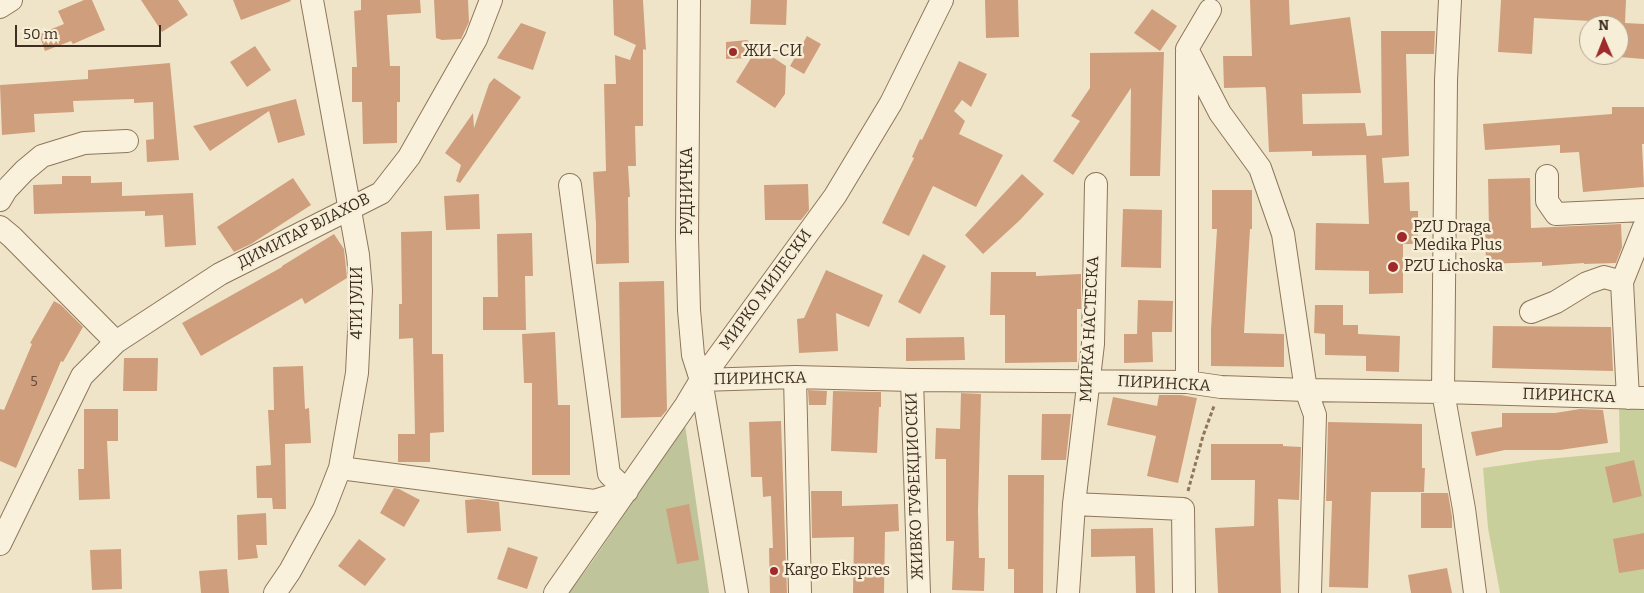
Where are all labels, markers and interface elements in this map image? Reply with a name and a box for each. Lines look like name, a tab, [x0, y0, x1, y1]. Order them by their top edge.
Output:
scale bar	[18, 15, 164, 47]
north arrow	[1579, 15, 1629, 65]
text: N	[1598, 17, 1609, 34]
text: 50 m	[23, 25, 58, 43]
place label: ЖИ-СИ	[743, 42, 802, 62]
marker: ЖИ-СИ	[727, 46, 739, 58]
street label: РУДНИЧКА	[678, 147, 698, 235]
street label: ДИМИТАР ВЛАХОВ	[234, 189, 374, 273]
place label: PZU Draga Medika Plus	[1413, 218, 1502, 256]
street label: МИРКО МИЛЕСКИ	[716, 226, 816, 354]
marker: PZU Draga Medika Plus	[1395, 230, 1409, 244]
street label: МИРКА НАСТЕСКА	[1077, 255, 1103, 403]
place label: PZU Lichoska	[1404, 257, 1503, 277]
marker: PZU Lichoska	[1386, 260, 1400, 274]
street label: 4ТИ ЈУЛИ	[348, 266, 368, 340]
street label: ПИРИНСКА	[713, 369, 807, 389]
street label: ПИРИНСКА	[1117, 372, 1211, 396]
house number: 5	[30, 374, 38, 390]
street label: ПИРИНСКА	[1522, 385, 1616, 407]
street label: ЖИВКО ТУФЕКЏИОСКИ	[902, 392, 928, 580]
place label: Kargo Ekspres	[784, 561, 890, 581]
marker: Kargo Ekspres	[768, 565, 780, 577]

